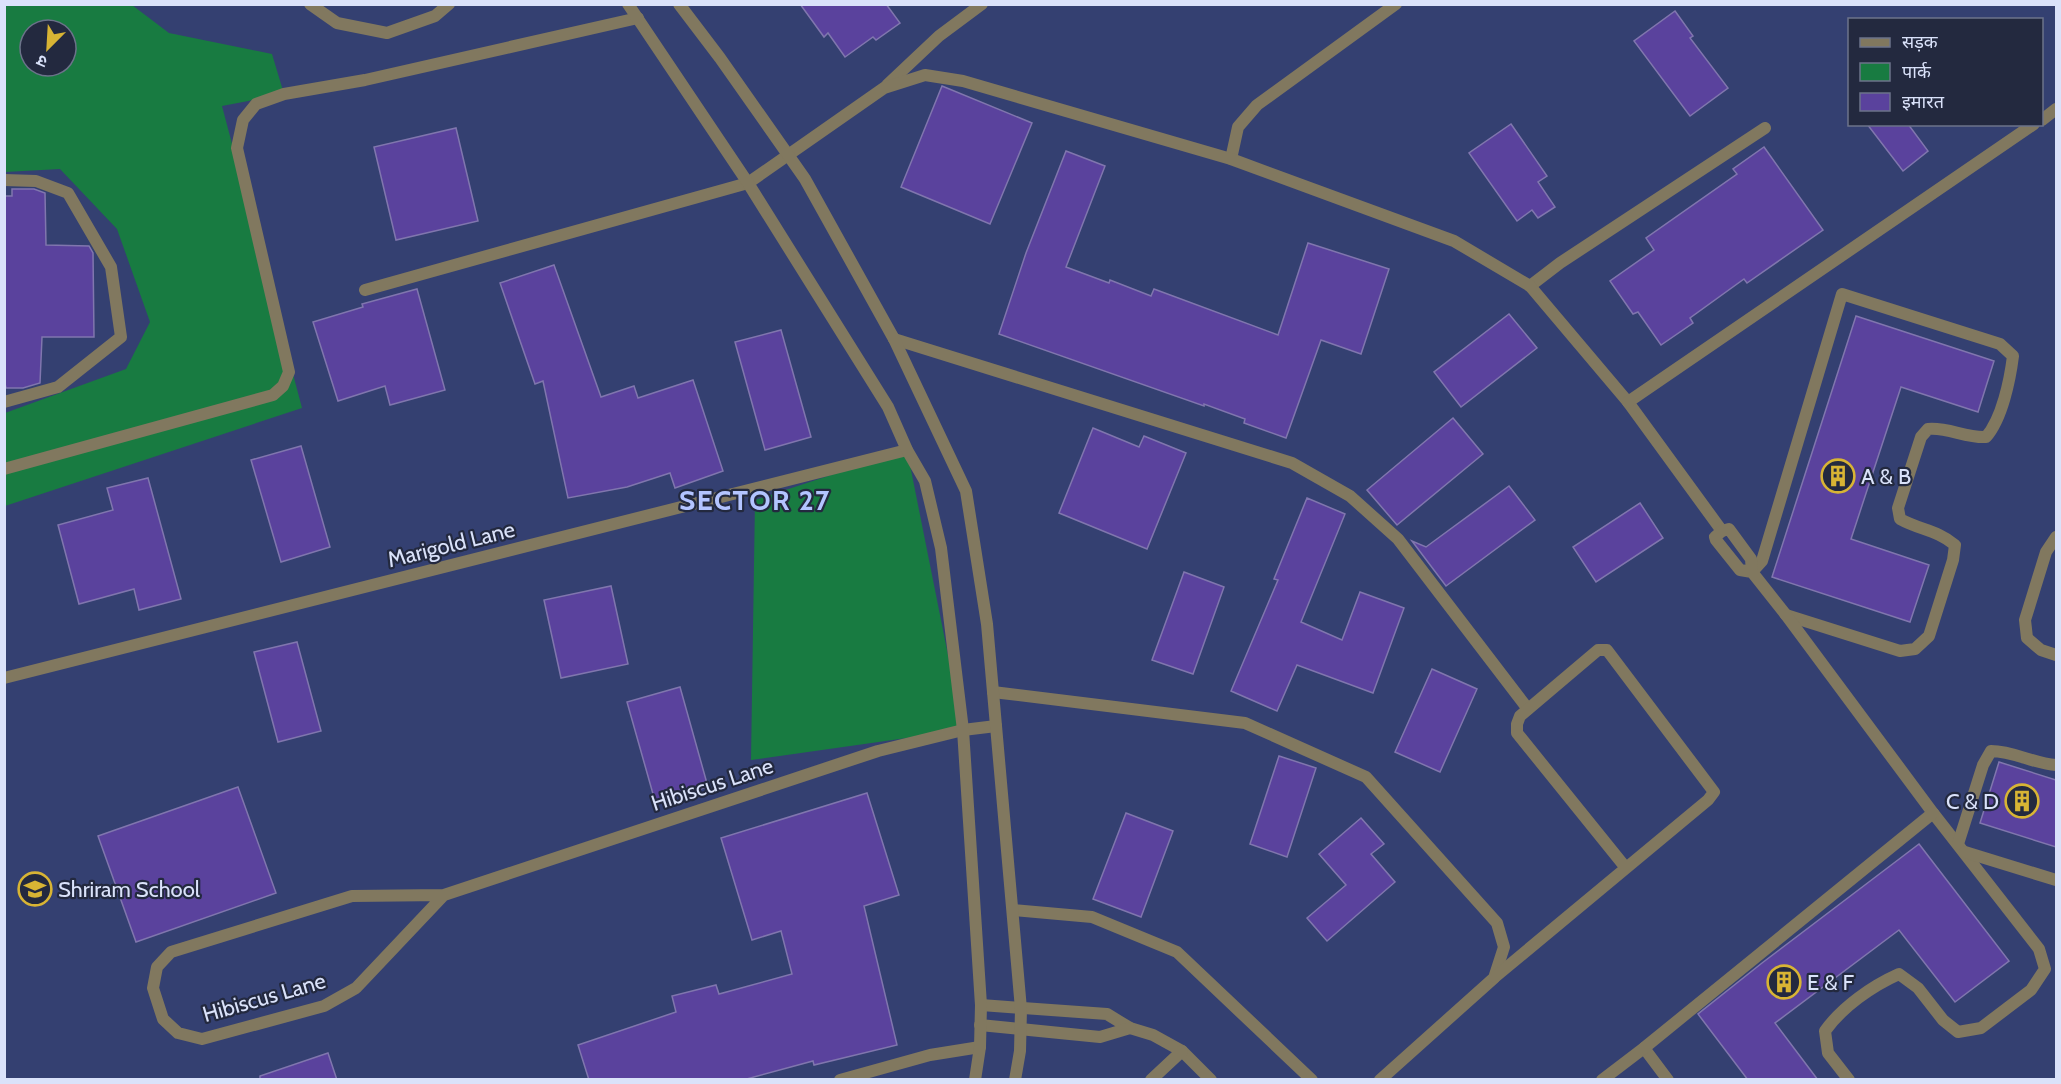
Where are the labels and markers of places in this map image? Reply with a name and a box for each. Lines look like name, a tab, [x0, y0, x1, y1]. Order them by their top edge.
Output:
building icon: A & B	[1820, 458, 1856, 494]
place label: A & B	[1861, 463, 1911, 490]
building icon: C & D	[2004, 783, 2040, 819]
place label: C & D	[1946, 788, 1999, 815]
school or university icon: Shriram School	[17, 871, 53, 907]
place label: Shriram School	[58, 876, 201, 903]
building icon: E & F	[1766, 964, 1802, 1000]
place label: E & F	[1807, 969, 1855, 996]

